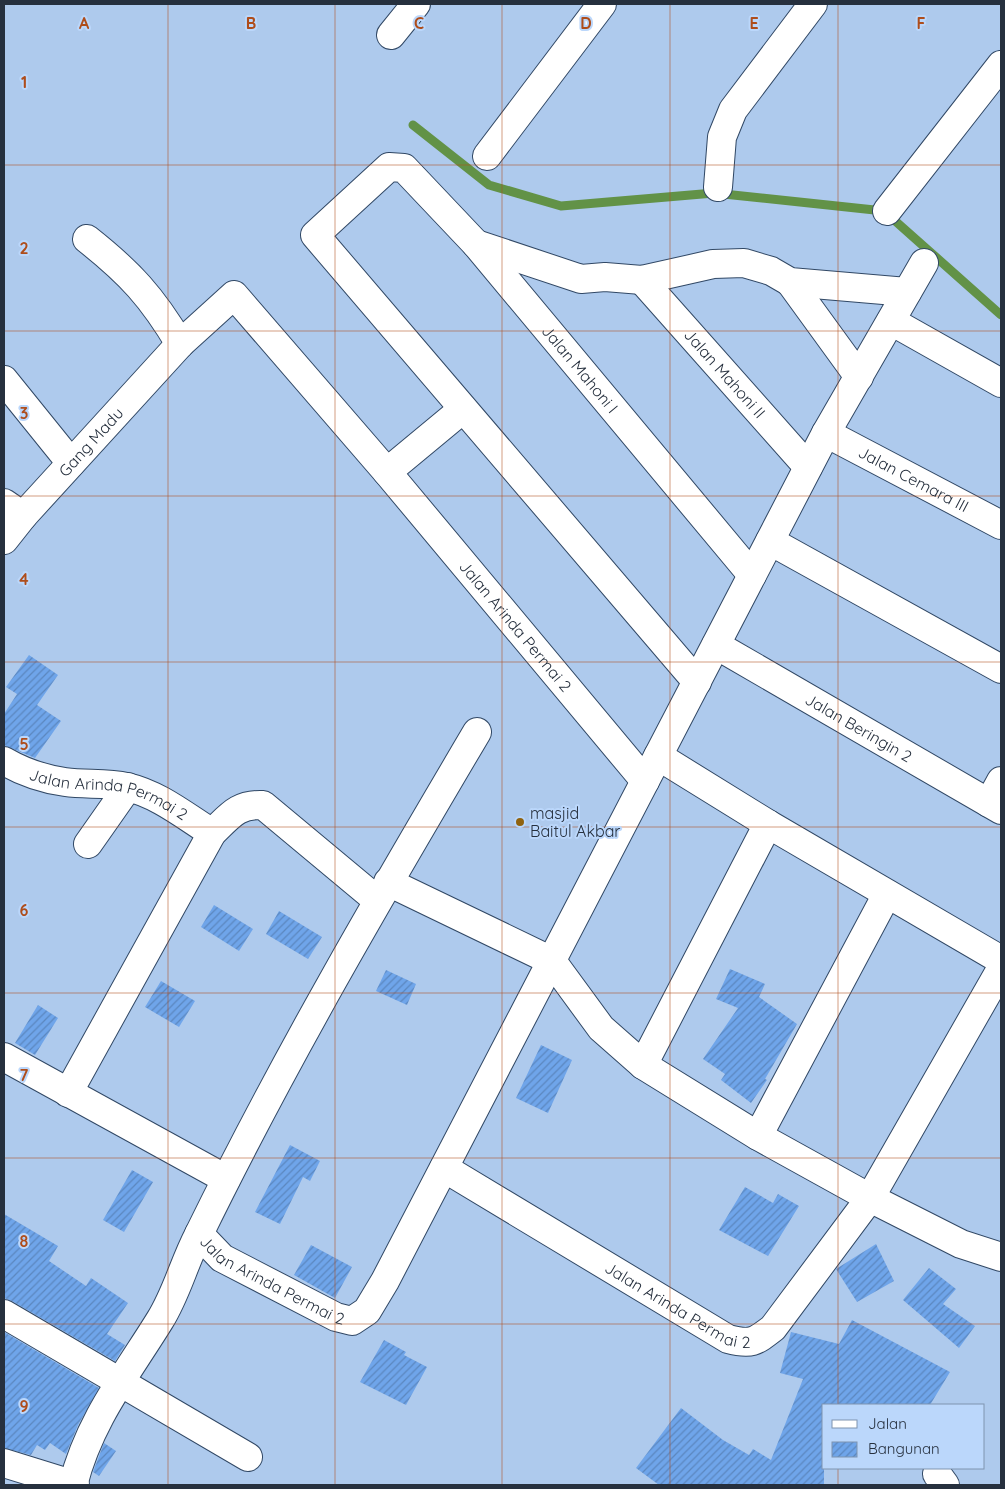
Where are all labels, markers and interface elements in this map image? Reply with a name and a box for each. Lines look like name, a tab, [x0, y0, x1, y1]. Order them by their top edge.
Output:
text: A	[79, 13, 90, 33]
text: B	[246, 13, 256, 33]
text: C	[414, 13, 424, 33]
text: D	[580, 13, 592, 33]
text: E	[749, 13, 759, 33]
text: F	[917, 13, 926, 33]
text: 1	[21, 72, 27, 92]
text: 2	[19, 238, 29, 258]
street label: Jalan Mahoni I	[538, 321, 623, 417]
street label: Jalan Mahoni II	[680, 325, 770, 422]
text: 3	[20, 403, 28, 423]
street label: Gang Madu	[54, 403, 127, 481]
street label: Jalan Cemara III	[855, 442, 972, 516]
street label: Jalan Arinda Permai 2	[455, 556, 576, 696]
text: 4	[19, 569, 29, 589]
street label: Jalan Beringin 2	[802, 689, 916, 766]
text: 5	[19, 734, 29, 754]
street label: Jalan Arinda Permai 2	[27, 764, 192, 824]
place label: masjid Baitul Akbar	[530, 803, 621, 841]
marker: masjid Baitul Akbar	[514, 816, 526, 828]
text: 6	[20, 900, 29, 920]
text: 7	[20, 1065, 29, 1085]
text: 8	[20, 1231, 29, 1251]
street label: Jalan Arinda Permai 2	[196, 1231, 347, 1329]
street label: Jalan Arinda Permai 2	[601, 1257, 751, 1352]
text: 9	[19, 1396, 29, 1416]
legend	[822, 1404, 985, 1469]
text: Jalan	[868, 1414, 907, 1433]
text: Bangunan	[868, 1439, 940, 1458]

